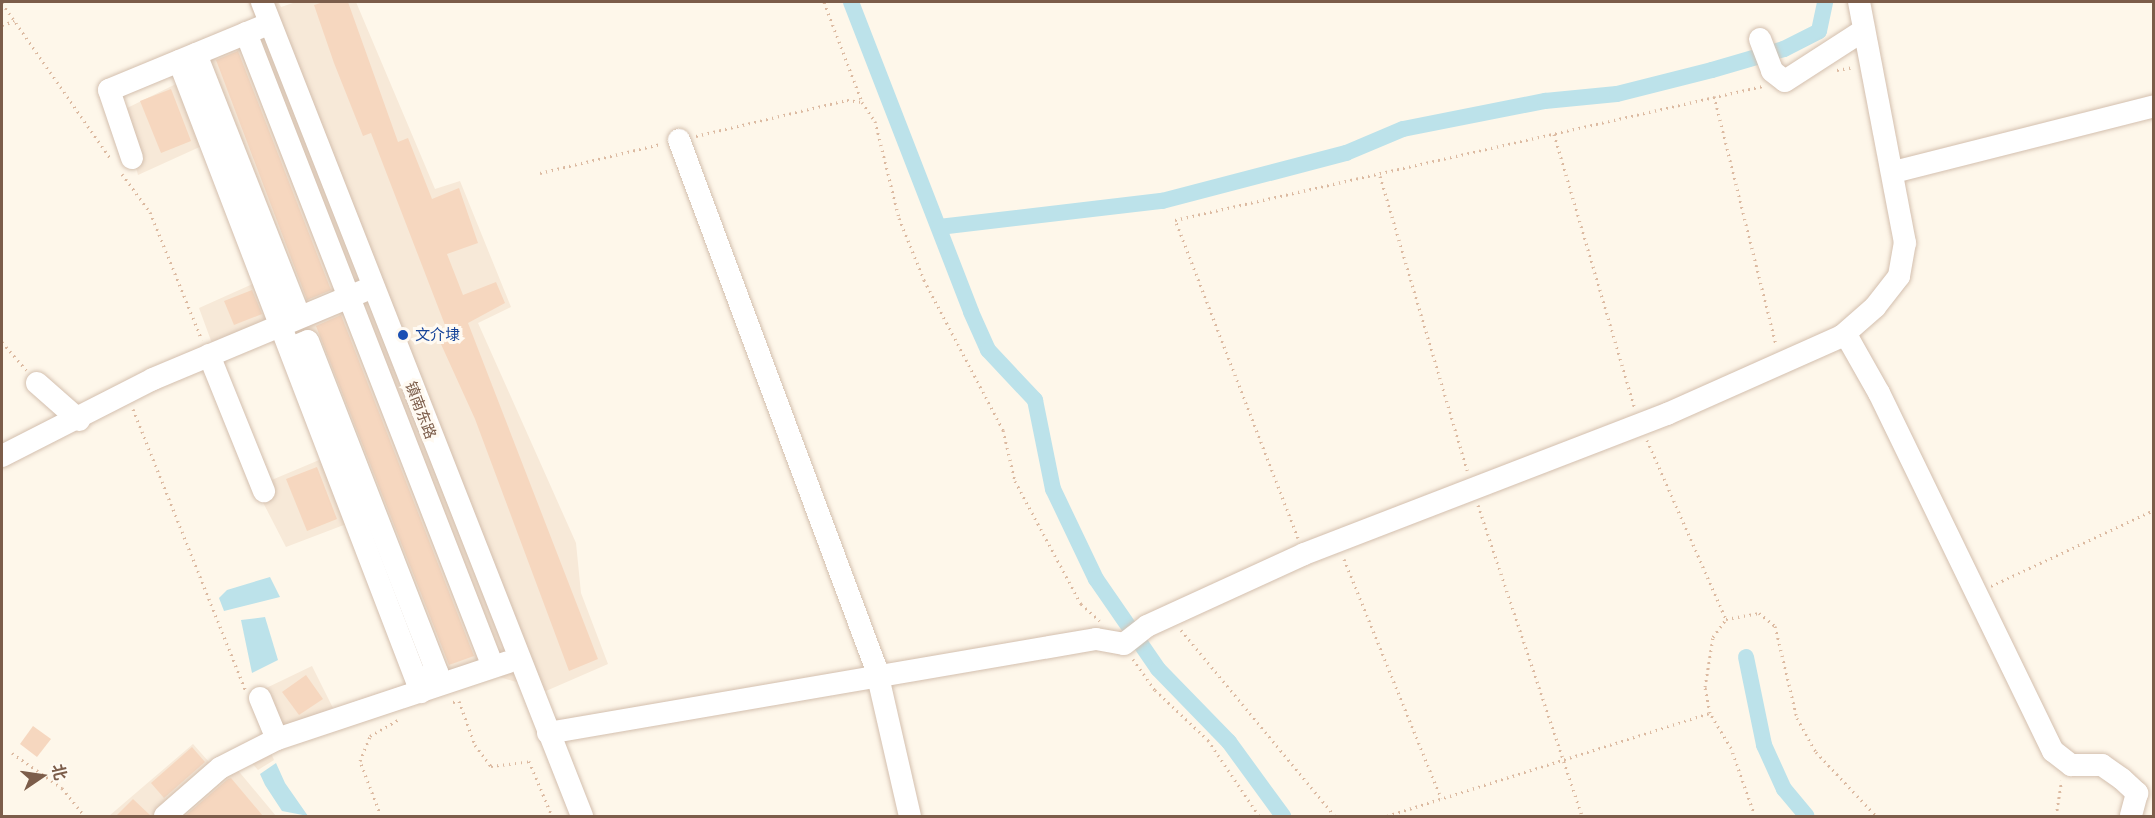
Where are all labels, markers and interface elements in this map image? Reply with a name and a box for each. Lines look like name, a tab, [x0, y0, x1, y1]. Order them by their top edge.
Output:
place label: 文介埭	[415, 326, 460, 344]
marker: 文介埭	[396, 328, 410, 342]
street label: 镇南东路	[402, 379, 440, 441]
north arrow	[12, 746, 72, 806]
text: 北	[49, 762, 71, 782]

